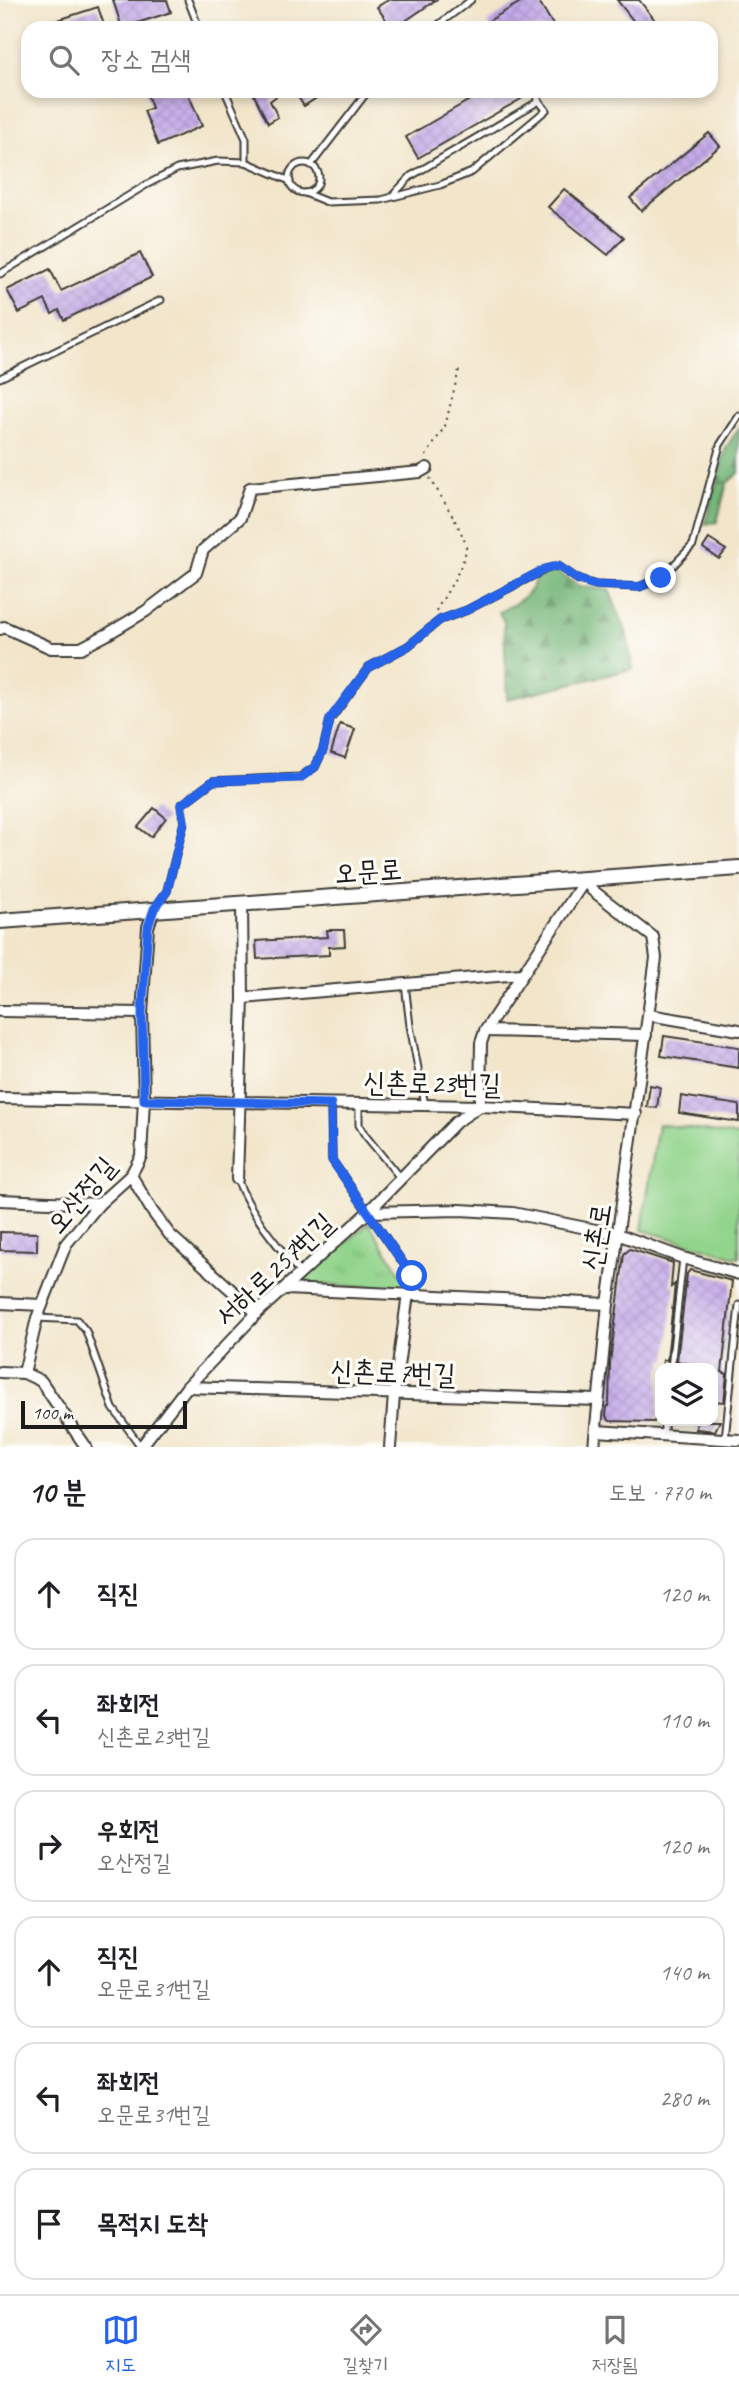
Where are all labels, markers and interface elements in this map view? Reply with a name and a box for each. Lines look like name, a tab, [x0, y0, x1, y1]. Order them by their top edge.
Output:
search box	[21, 21, 718, 98]
icon: search	[45, 41, 83, 79]
text: 장소 검색	[101, 43, 191, 76]
route end	[645, 562, 676, 593]
street label: 오문로	[333, 851, 403, 891]
street label: 신촌로23번길	[363, 1064, 501, 1102]
street label: 오산정길	[39, 1149, 123, 1241]
street label: 신촌로	[573, 1201, 619, 1273]
street label: 서하로257번길	[207, 1205, 341, 1333]
route start	[396, 1260, 427, 1291]
street label: 신촌로7번길	[330, 1352, 456, 1392]
map controls	[655, 1363, 718, 1426]
button: layers	[655, 1363, 718, 1426]
scale bar	[21, 1398, 187, 1430]
text: 100 m	[32, 1401, 73, 1425]
text: 10 분	[28, 1473, 86, 1511]
text: 도보 · 770 m	[609, 1478, 711, 1507]
icon: ahead	[30, 1575, 68, 1613]
text: 직진	[97, 1577, 139, 1610]
text: 120 m	[660, 1580, 709, 1609]
text: 좌회전	[97, 1688, 160, 1721]
icon: left	[30, 1701, 68, 1739]
text: 110 m	[660, 1706, 709, 1735]
text: 신촌로23번길	[97, 1722, 210, 1751]
text: 우회전	[97, 1814, 160, 1847]
icon: right	[30, 1827, 68, 1865]
text: 120 m	[660, 1832, 709, 1861]
text: 오산정길	[97, 1848, 171, 1877]
text: 직진	[97, 1940, 139, 1973]
icon: ahead	[30, 1953, 68, 1991]
text: 140 m	[660, 1958, 709, 1987]
text: 오문로31번길	[97, 1974, 210, 2003]
text: 좌회전	[97, 2066, 160, 2099]
icon: left	[30, 2079, 68, 2117]
text: 280 m	[660, 2084, 709, 2113]
text: 오문로31번길	[97, 2100, 210, 2129]
icon: arrive	[30, 2205, 68, 2243]
text: 목적지 도착	[97, 2207, 208, 2240]
tab: 지도	[102, 2311, 140, 2378]
tab: 길찾기	[343, 2311, 388, 2378]
tab: 저장됨	[592, 2311, 637, 2378]

